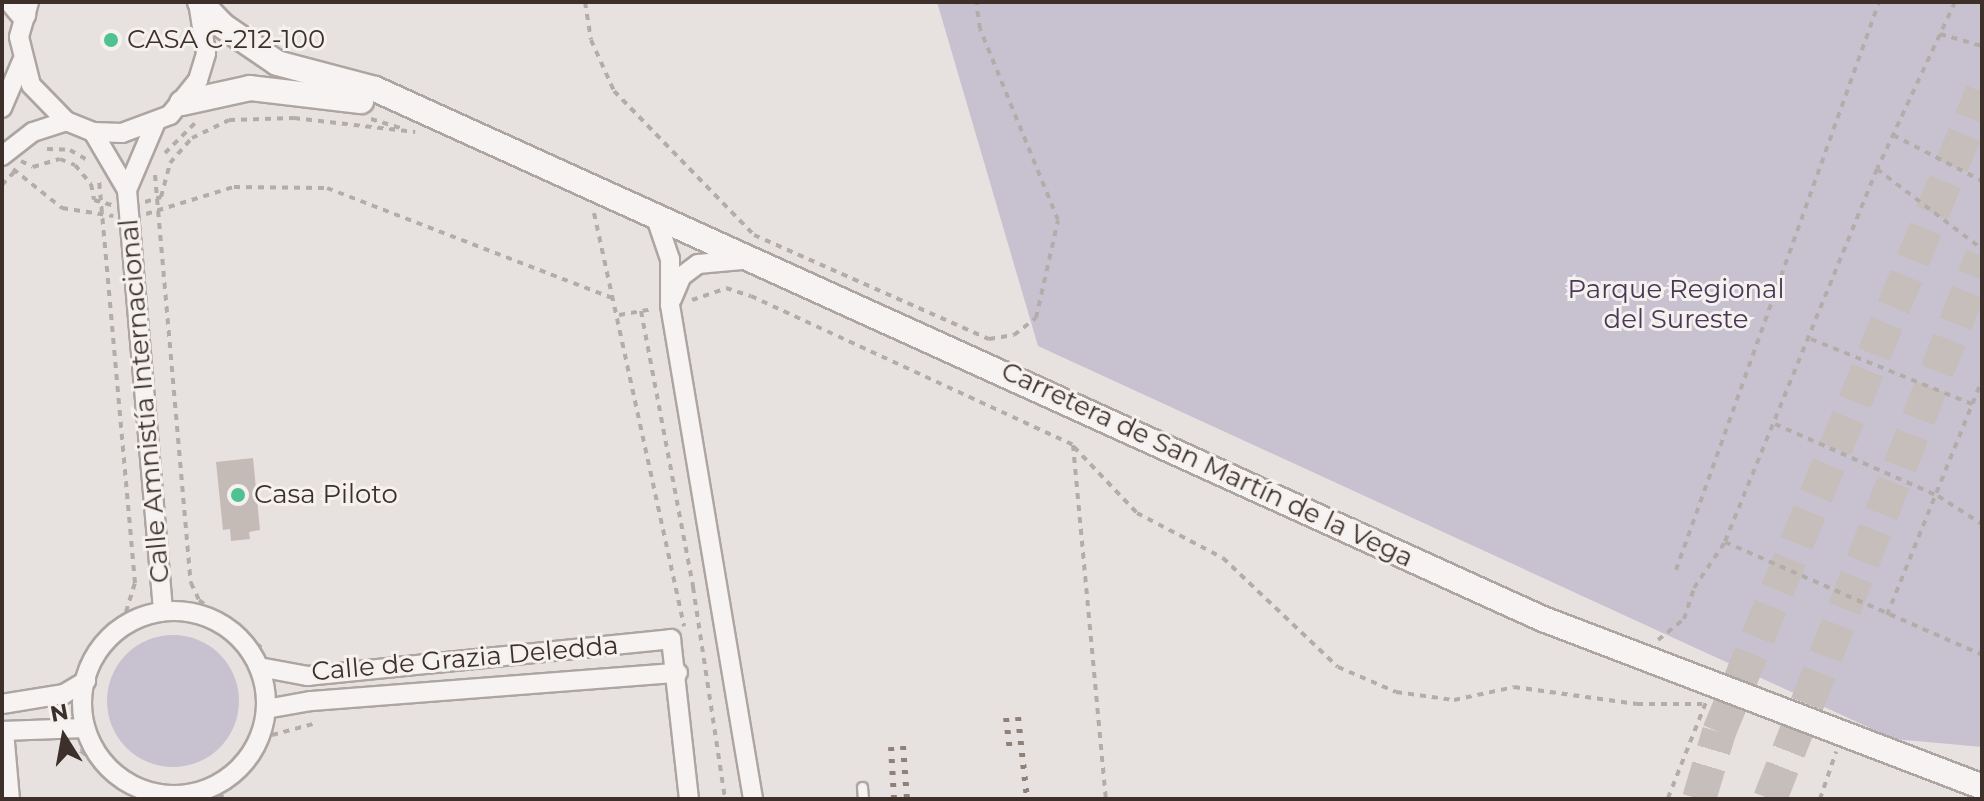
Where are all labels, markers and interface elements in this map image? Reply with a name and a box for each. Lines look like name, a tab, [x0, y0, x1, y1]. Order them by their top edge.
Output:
place label: CASA C-212-100	[127, 24, 325, 56]
marker: CASA C-212-100	[102, 31, 120, 49]
street label: Calle Amnistía Internacional	[114, 218, 176, 584]
park label: Parque Regional del Sureste	[1568, 274, 1784, 336]
street label: Carretera de San Martín de la Vega	[996, 356, 1418, 574]
place label: Casa Piloto	[254, 479, 398, 511]
marker: Casa Piloto	[229, 486, 247, 504]
street label: Calle de Grazia Deledda	[310, 630, 620, 688]
north arrow	[24, 697, 104, 777]
text: N	[48, 698, 71, 728]

